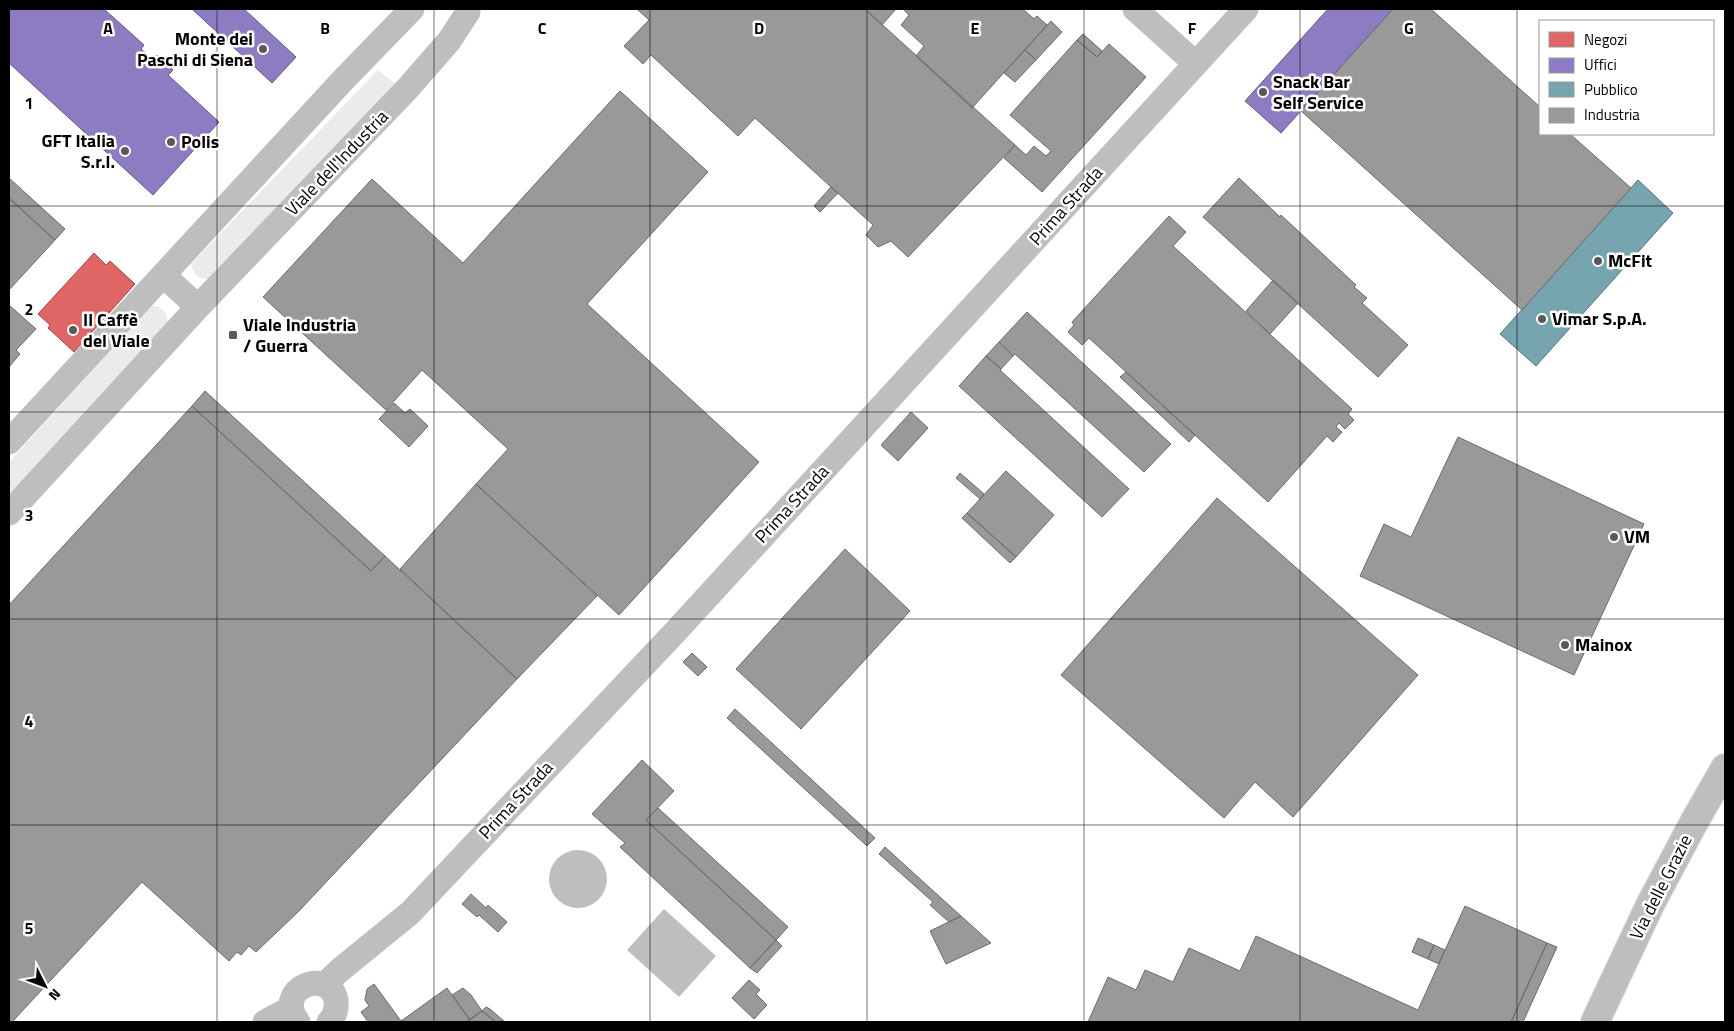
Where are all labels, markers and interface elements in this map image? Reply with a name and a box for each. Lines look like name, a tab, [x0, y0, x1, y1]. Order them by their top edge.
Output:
text: A	[103, 16, 113, 40]
text: B	[320, 16, 330, 40]
text: C	[538, 16, 547, 40]
text: D	[754, 16, 764, 40]
text: E	[971, 16, 980, 40]
text: F	[1188, 16, 1197, 40]
text: G	[1404, 16, 1414, 40]
legend	[1539, 20, 1714, 135]
place label: Monte dei Paschi di Siena	[137, 25, 253, 73]
text: Negozi	[1584, 28, 1627, 51]
marker: Monte dei Paschi di Siena	[257, 43, 269, 55]
text: Uffici	[1584, 53, 1617, 76]
place label: Snack Bar Self Service	[1273, 68, 1364, 116]
text: Pubblico	[1584, 78, 1638, 101]
marker: Snack Bar Self Service	[1257, 86, 1269, 98]
text: 1	[25, 91, 33, 115]
text: Industria	[1584, 103, 1640, 126]
street label: Viale dell'Industria	[279, 104, 394, 222]
place label: GFT Italia S.r.l.	[41, 127, 115, 175]
place label: Polis	[181, 128, 219, 155]
marker: Polis	[165, 136, 177, 148]
marker: GFT Italia S.r.l.	[119, 145, 131, 157]
street label: Prima Strada	[1023, 160, 1109, 251]
place label: McFit	[1608, 247, 1653, 274]
marker: McFit	[1592, 255, 1604, 267]
text: 2	[25, 297, 33, 321]
place label: Vimar S.p.A.	[1552, 305, 1647, 332]
place label: Il Caffè del Viale	[83, 306, 150, 354]
place label: Viale Industria / Guerra	[243, 311, 356, 359]
marker: Vimar S.p.A.	[1536, 313, 1548, 325]
marker: Il Caffè del Viale	[67, 324, 79, 336]
marker: Viale Industria / Guerra	[227, 329, 239, 341]
street label: Prima Strada	[748, 458, 835, 549]
text: 3	[25, 503, 33, 527]
place label: VM	[1624, 523, 1650, 550]
marker: VM	[1608, 531, 1620, 543]
place label: Mainox	[1575, 631, 1633, 658]
marker: Mainox	[1559, 639, 1571, 651]
text: 4	[25, 709, 34, 733]
street label: Prima Strada	[472, 754, 559, 845]
street label: Via delle Grazie	[1622, 829, 1699, 944]
text: 5	[25, 916, 34, 940]
north arrow	[20, 961, 70, 1011]
text: N	[44, 984, 66, 1006]

